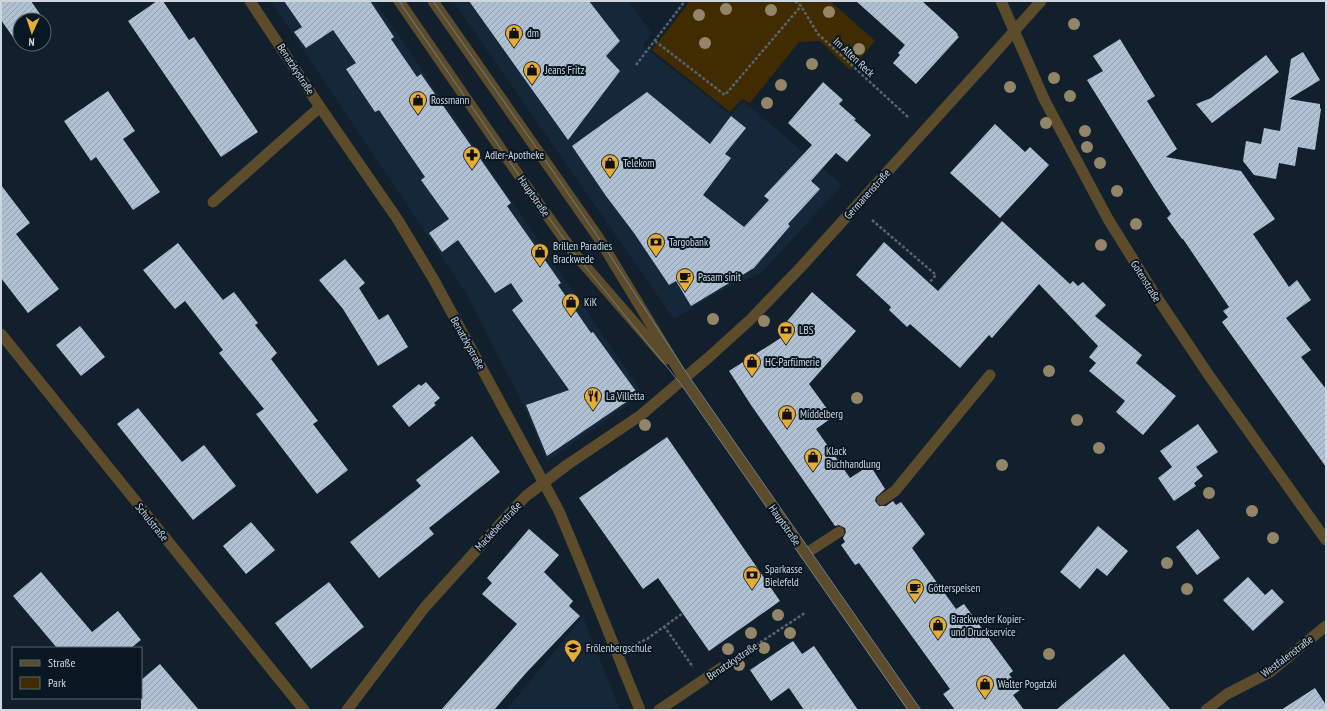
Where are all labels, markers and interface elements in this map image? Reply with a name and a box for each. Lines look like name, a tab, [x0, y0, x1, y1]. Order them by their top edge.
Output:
north arrow	[12, 12, 52, 52]
shop icon: dm	[504, 23, 524, 48]
place label: dm	[527, 26, 539, 40]
street label: Im Alten Reck	[830, 34, 878, 80]
text: N	[28, 35, 35, 49]
street label: Benatzkystraße	[274, 41, 318, 98]
shop icon: Jeans Fritz	[522, 60, 542, 85]
place label: Jeans Fritz	[544, 63, 584, 77]
shop icon: Rossmann	[408, 90, 428, 115]
place label: Rossmann	[431, 93, 469, 107]
pharmacy icon: Adler-Apotheke	[462, 145, 482, 170]
place label: Adler-Apotheke	[485, 148, 545, 162]
shop icon: Telekom	[600, 153, 620, 178]
place label: Telekom	[623, 156, 655, 170]
street label: Germanenstraße	[841, 166, 894, 222]
street label: Hauptstraße	[515, 173, 553, 220]
bank icon: Targobank	[646, 232, 666, 257]
place label: Targobank	[669, 235, 709, 249]
place label: Brillen Paradies Brackwede	[553, 239, 613, 266]
shop icon: Brillen Paradies Brackwede	[530, 242, 550, 267]
street label: Gotenstraße	[1128, 258, 1165, 305]
cafe icon: Pasam sinit	[675, 267, 695, 292]
place label: Pasam sinit	[698, 270, 741, 284]
shop icon: KiK	[561, 292, 581, 317]
place label: KiK	[584, 295, 598, 309]
street label: Benatzkystraße	[448, 314, 488, 372]
bank icon: LBS	[776, 320, 796, 345]
place label: LBS	[799, 323, 814, 337]
shop icon: HC-Parfümerie	[742, 352, 762, 377]
place label: HC-Parfümerie	[765, 355, 820, 369]
restaurant icon: La Villetta	[583, 386, 603, 411]
place label: La Villetta	[606, 389, 644, 403]
shop icon: Middelberg	[777, 404, 797, 429]
place label: Middelberg	[800, 407, 843, 421]
place label: Klack Buchhandlung	[826, 444, 881, 471]
shop icon: Klack Buchhandlung	[803, 447, 823, 472]
street label: Mackebenstraße	[472, 498, 525, 554]
street label: Schulstraße	[132, 500, 172, 544]
street label: Hauptstraße	[766, 502, 804, 549]
place label: Sparkasse Bielefeld	[765, 562, 803, 589]
bank icon: Sparkasse Bielefeld	[742, 565, 762, 590]
cafe icon: Götterspeisen	[905, 578, 925, 603]
place label: Götterspeisen	[928, 581, 980, 595]
place label: Brackweder Kopier- und Druckservice	[951, 612, 1025, 639]
shop icon: Brackweder Kopier- und Druckservice	[928, 615, 948, 640]
street label: Westfalenstraße	[1258, 632, 1316, 680]
school or university icon: Frölenbergschule	[563, 638, 583, 663]
street label: Benatzkystraße	[704, 639, 761, 683]
place label: Frölenbergschule	[586, 641, 652, 655]
legend	[12, 647, 142, 699]
text: Straße	[48, 655, 75, 670]
shop icon: Walter Pogatzki	[975, 674, 995, 699]
text: Park	[48, 675, 66, 690]
place label: Walter Pogatzki	[998, 677, 1057, 691]

